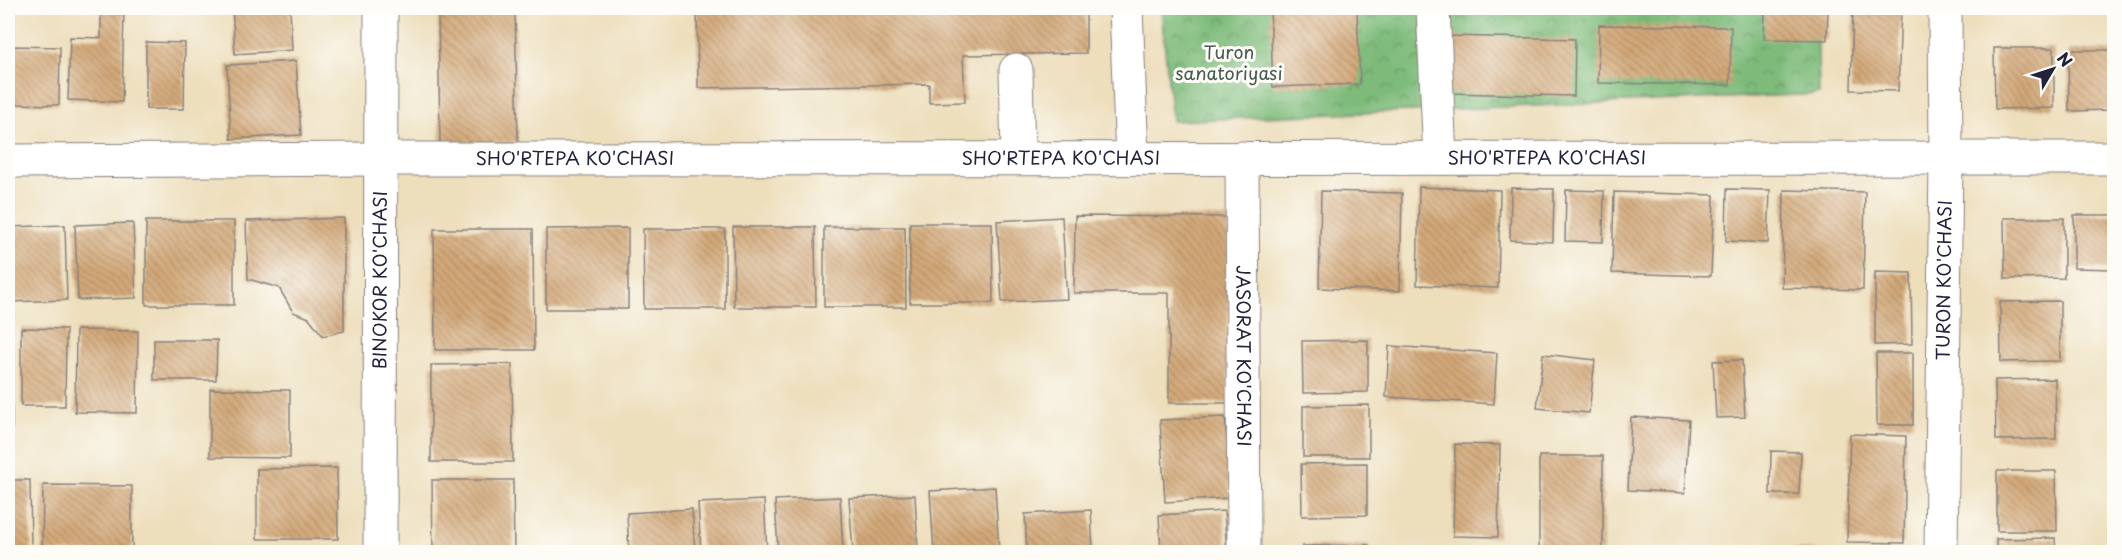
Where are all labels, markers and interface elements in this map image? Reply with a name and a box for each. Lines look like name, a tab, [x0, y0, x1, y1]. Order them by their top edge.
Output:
park label: Turon sanatoriyasi	[1175, 38, 1283, 86]
north arrow	[2023, 39, 2083, 99]
text: N	[2052, 46, 2079, 71]
street label: SHO'RTEPA KO'CHASI	[1448, 143, 1646, 170]
street label: SHO'RTEPA KO'CHASI	[476, 144, 674, 171]
street label: SHO'RTEPA KO'CHASI	[962, 144, 1160, 171]
street label: BINOKOR KO'CHASI	[365, 191, 393, 369]
street label: TURON KO'CHASI	[1928, 200, 1957, 360]
street label: JASORAT KO'CHASI	[1231, 265, 1258, 447]

